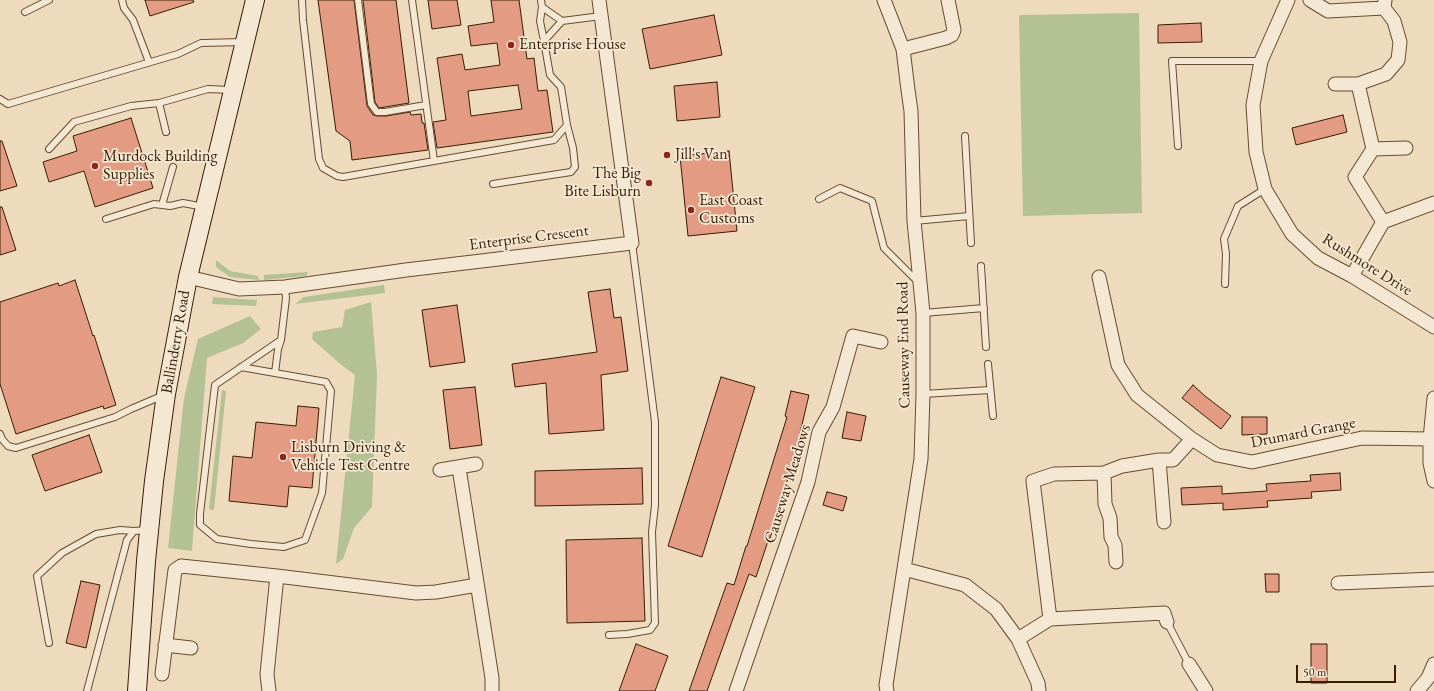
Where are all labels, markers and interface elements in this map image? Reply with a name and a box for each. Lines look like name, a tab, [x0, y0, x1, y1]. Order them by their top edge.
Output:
place label: Enterprise House	[519, 35, 626, 55]
marker: Enterprise House	[506, 40, 516, 50]
place label: Jill's Van	[675, 145, 728, 165]
place label: Murdock Building Supplies	[103, 147, 217, 185]
marker: Jill's Van	[662, 150, 672, 160]
marker: Murdock Building Supplies	[90, 161, 100, 171]
place label: The Big Bite Lisburn	[564, 164, 641, 202]
marker: The Big Bite Lisburn	[644, 178, 654, 188]
place label: East Coast Customs	[699, 191, 763, 229]
marker: East Coast Customs	[686, 205, 696, 215]
street label: Enterprise Crescent	[468, 221, 590, 255]
street label: Rushmore Drive	[1318, 230, 1416, 300]
street label: Causeway End Road	[893, 281, 915, 409]
street label: Ballinderry Road	[157, 289, 195, 395]
street label: Drumard Grange	[1249, 413, 1357, 453]
street label: Causeway Meadows	[761, 422, 815, 546]
place label: Lisburn Driving & Vehicle Test Centre	[291, 438, 410, 476]
marker: Lisburn Driving & Vehicle Test Centre	[278, 452, 288, 462]
scale bar	[1298, 657, 1398, 683]
text: 50 m	[1303, 664, 1326, 680]

